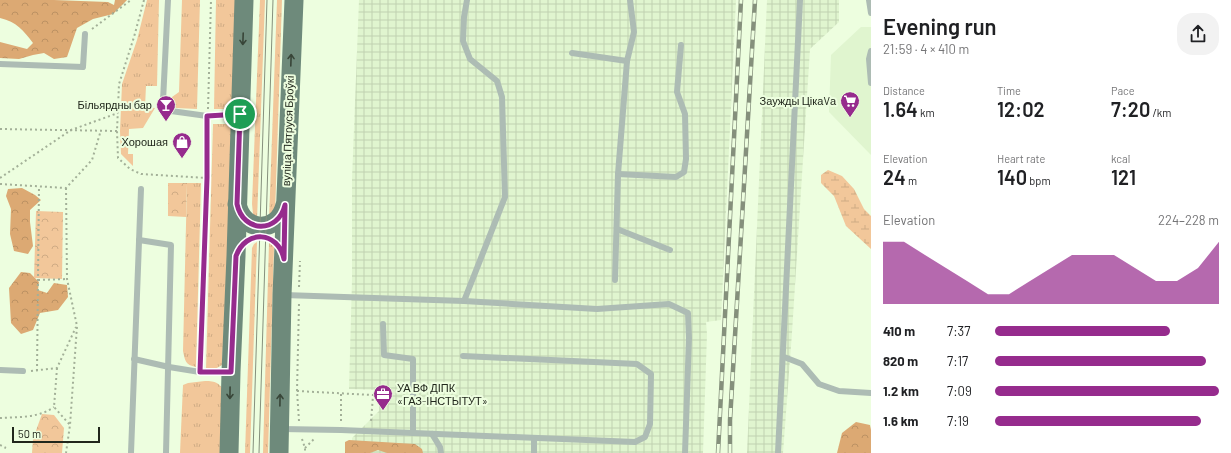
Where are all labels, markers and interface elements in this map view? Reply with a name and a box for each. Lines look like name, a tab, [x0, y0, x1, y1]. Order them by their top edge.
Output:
text: Evening run	[883, 13, 997, 39]
button: share	[1177, 13, 1219, 55]
one-way arrow	[239, 32, 247, 45]
text: 21:59 · 4 × 410 m	[883, 41, 969, 57]
one-way arrow	[287, 54, 295, 67]
street label: вуліца Пятруся Броўкі	[279, 76, 296, 186]
text: Distance	[883, 84, 925, 97]
text: Time	[997, 84, 1021, 97]
text: Pace	[1111, 84, 1135, 97]
supermarket icon: Заужды ЦікаVа	[839, 90, 861, 118]
bar icon: Більярдны бар	[155, 94, 177, 122]
place label: Заужды ЦікаVа	[760, 94, 837, 107]
pin	[223, 97, 257, 131]
text: 1.64	[883, 97, 918, 121]
text: 12:02	[997, 97, 1045, 121]
text: 7:20	[1111, 97, 1150, 121]
place label: Більярдны бар	[77, 98, 152, 111]
icon: arrive	[229, 103, 251, 125]
text: km	[918, 106, 935, 119]
text: /km	[1150, 106, 1171, 119]
shop icon: Хорошая	[171, 131, 193, 159]
place label: Хорошая	[122, 135, 168, 148]
text: Elevation	[883, 152, 927, 165]
text: Heart rate	[997, 152, 1045, 165]
text: kcal	[1111, 152, 1130, 165]
text: 24	[883, 165, 906, 189]
text: 140	[997, 165, 1027, 189]
text: 121	[1111, 165, 1136, 189]
text: m	[906, 174, 917, 187]
text: bpm	[1027, 174, 1051, 187]
text: Elevation	[883, 212, 935, 228]
text: 224–228 m	[1158, 212, 1219, 228]
text: 410 m	[883, 323, 915, 339]
text: 7:37	[947, 323, 970, 339]
text: 820 m	[883, 353, 918, 369]
text: 7:17	[947, 353, 968, 369]
place label: УА ВФ ДІПК «ГАЗ-ІНСТЫТУТ»	[397, 381, 488, 407]
office icon: УА ВФ ДІПК «ГАЗ-ІНСТЫТУТ»	[372, 383, 394, 411]
text: 1.2 km	[883, 383, 919, 399]
text: 7:09	[947, 383, 972, 399]
one-way arrow	[226, 386, 234, 399]
one-way arrow	[276, 394, 284, 407]
text: 1.6 km	[883, 413, 918, 429]
text: 7:19	[947, 413, 969, 429]
scale bar	[12, 425, 100, 444]
text: 50 m	[18, 427, 41, 440]

